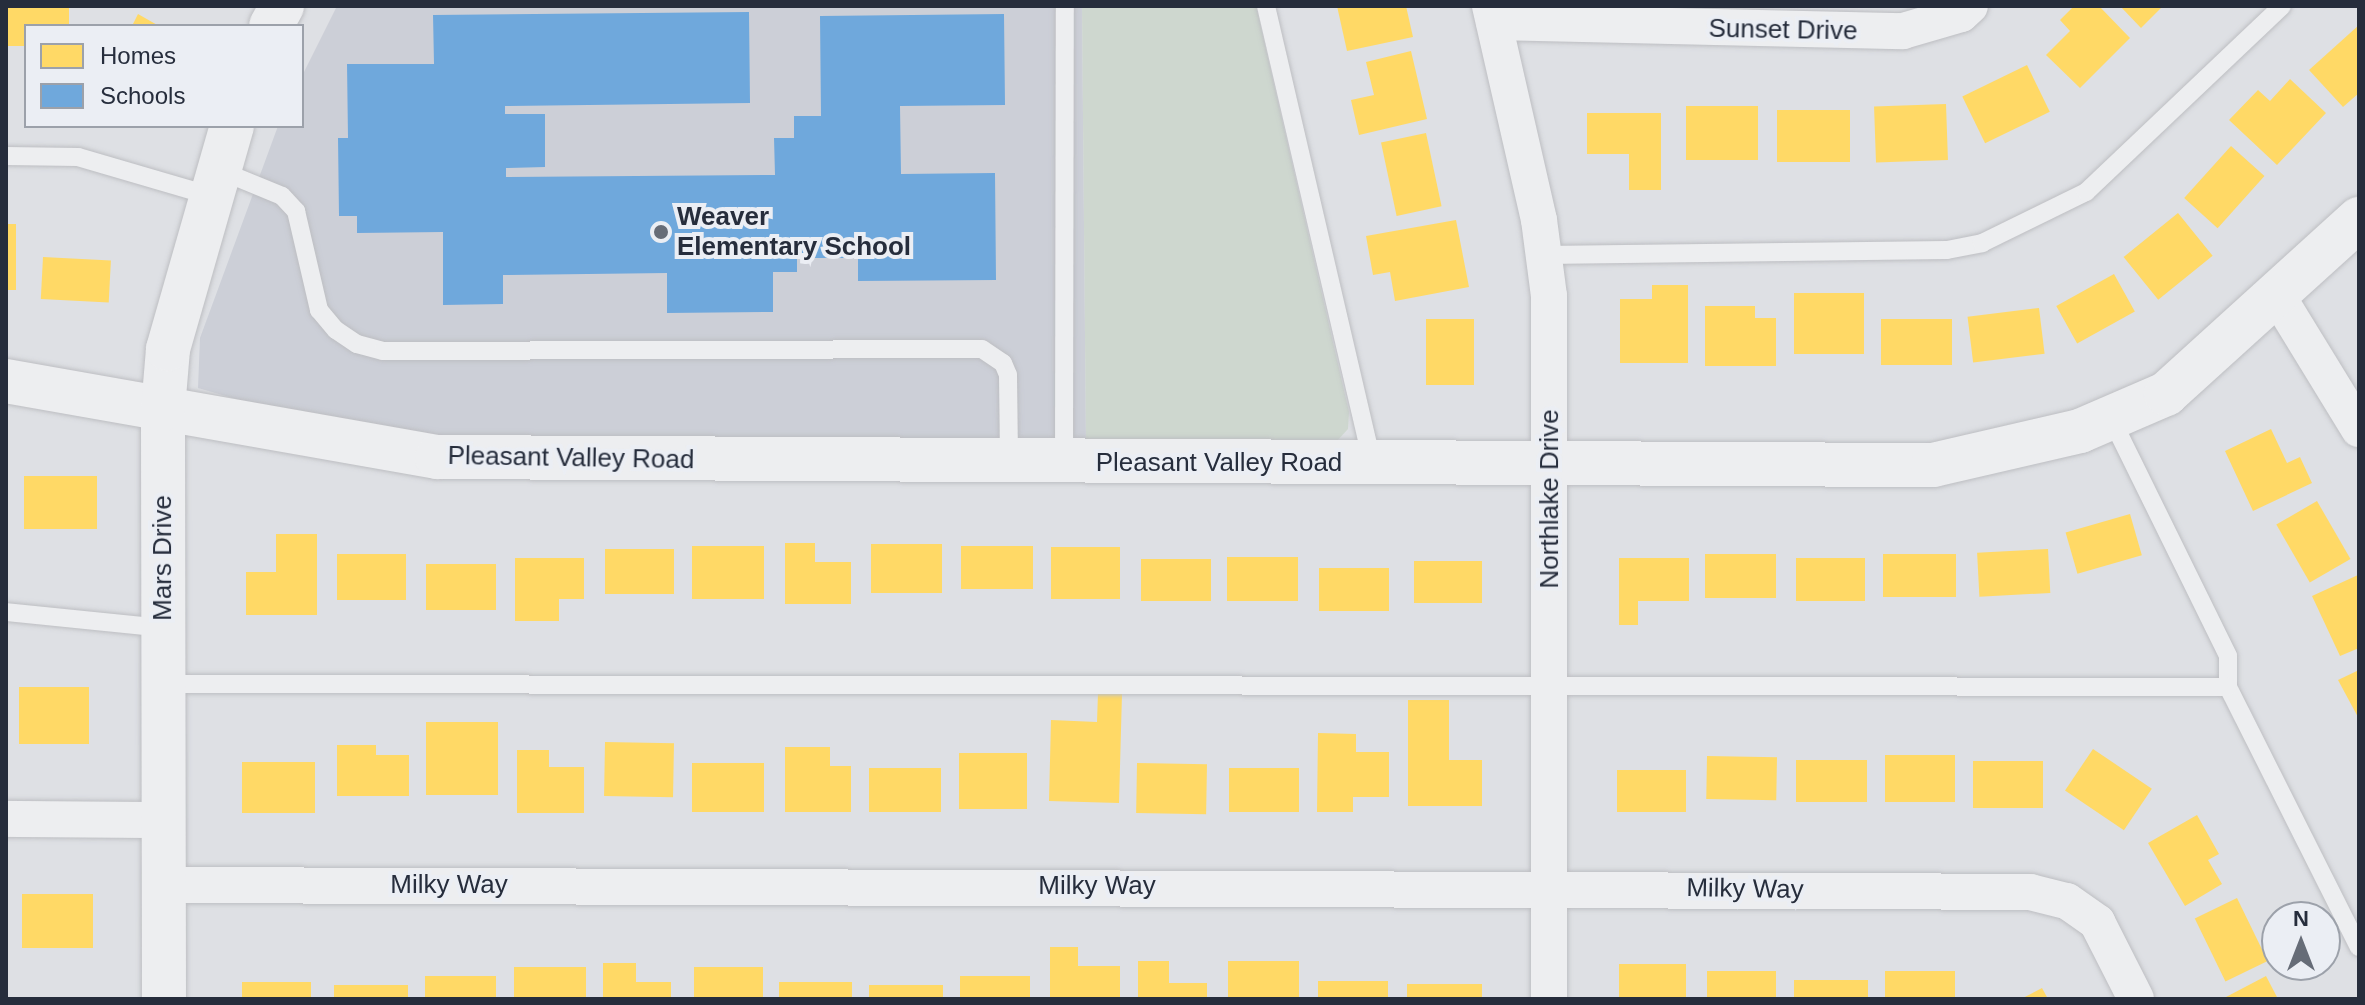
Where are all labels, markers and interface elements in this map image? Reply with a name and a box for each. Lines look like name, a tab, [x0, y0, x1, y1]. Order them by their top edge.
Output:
street label: Sunset Drive	[1708, 13, 1858, 47]
legend	[24, 24, 304, 128]
text: Homes	[100, 42, 176, 69]
text: Schools	[100, 82, 185, 109]
place label: Weaver Elementary School	[677, 201, 911, 262]
marker: Weaver Elementary School	[652, 223, 670, 241]
street label: Northlake Drive	[1534, 409, 1566, 589]
street label: Pleasant Valley Road	[447, 440, 695, 476]
street label: Pleasant Valley Road	[1096, 447, 1342, 479]
street label: Mars Drive	[147, 495, 179, 621]
street label: Milky Way	[390, 869, 508, 901]
street label: Milky Way	[1038, 870, 1156, 902]
street label: Milky Way	[1686, 872, 1804, 906]
north arrow	[2261, 901, 2341, 981]
text: N	[2293, 906, 2309, 931]

